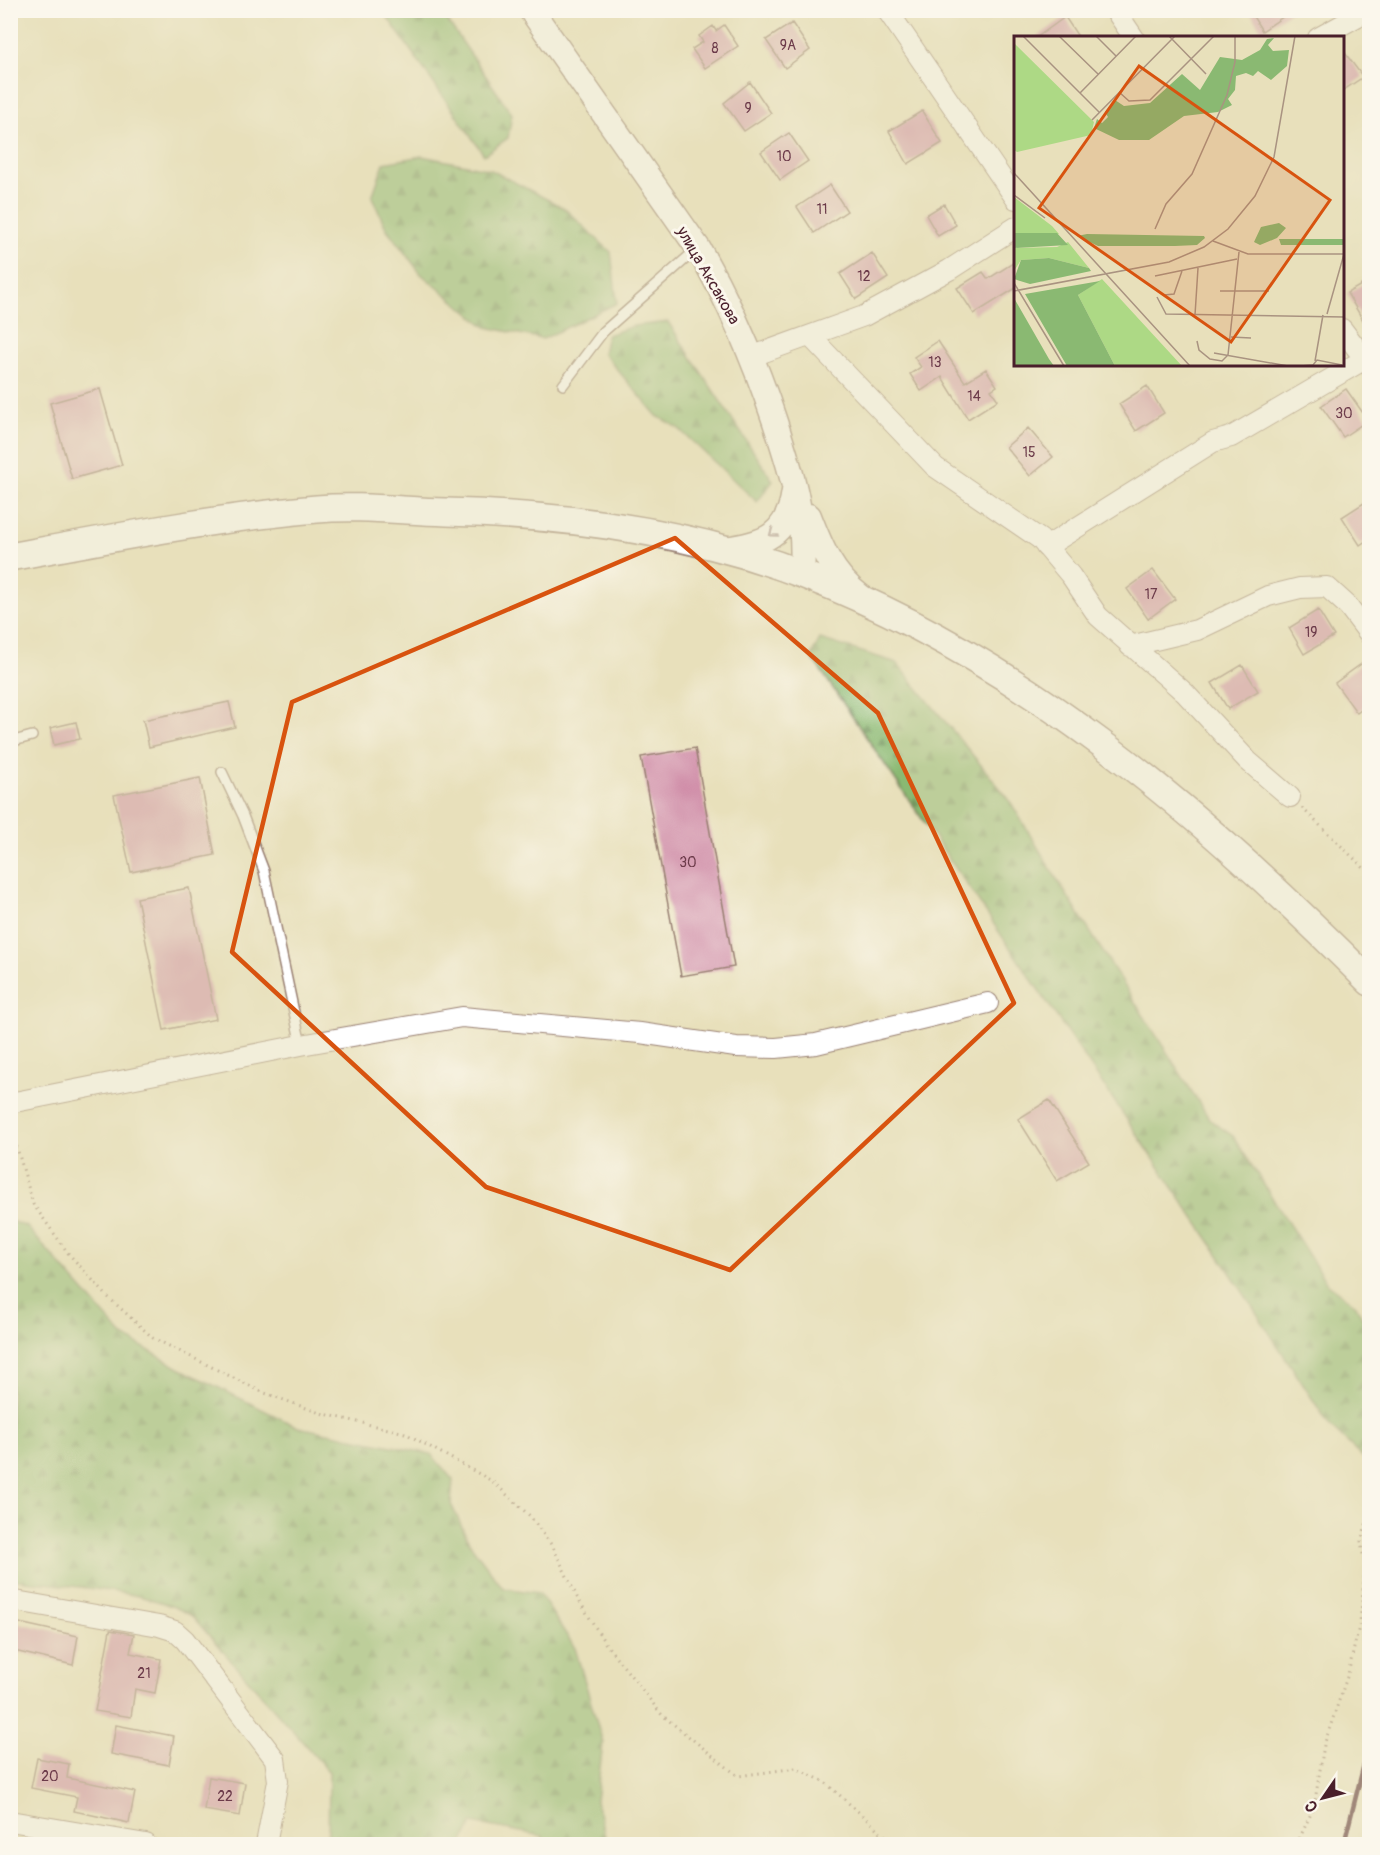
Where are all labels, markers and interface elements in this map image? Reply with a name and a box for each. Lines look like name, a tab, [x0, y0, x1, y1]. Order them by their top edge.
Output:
inset map	[1014, 36, 1344, 366]
house number: 9А	[780, 37, 796, 54]
house number: 8	[711, 40, 719, 57]
house number: 9	[744, 100, 752, 117]
house number: 10	[776, 148, 792, 165]
house number: 11	[817, 201, 827, 218]
street label: улица Аксакова	[672, 222, 744, 328]
house number: 12	[857, 268, 871, 285]
house number: 13	[928, 354, 942, 371]
house number: 14	[967, 388, 981, 405]
house number: 30	[1335, 405, 1353, 422]
house number: 15	[1022, 444, 1036, 461]
one-way arrow	[769, 526, 780, 537]
house number: 17	[1145, 586, 1158, 603]
house number: 19	[1305, 624, 1317, 641]
house number: 30	[679, 854, 697, 871]
house number: 21	[137, 1665, 151, 1682]
house number: 20	[41, 1768, 59, 1785]
north arrow	[1293, 1768, 1353, 1828]
house number: 22	[217, 1788, 233, 1805]
text: С	[1300, 1796, 1323, 1816]

